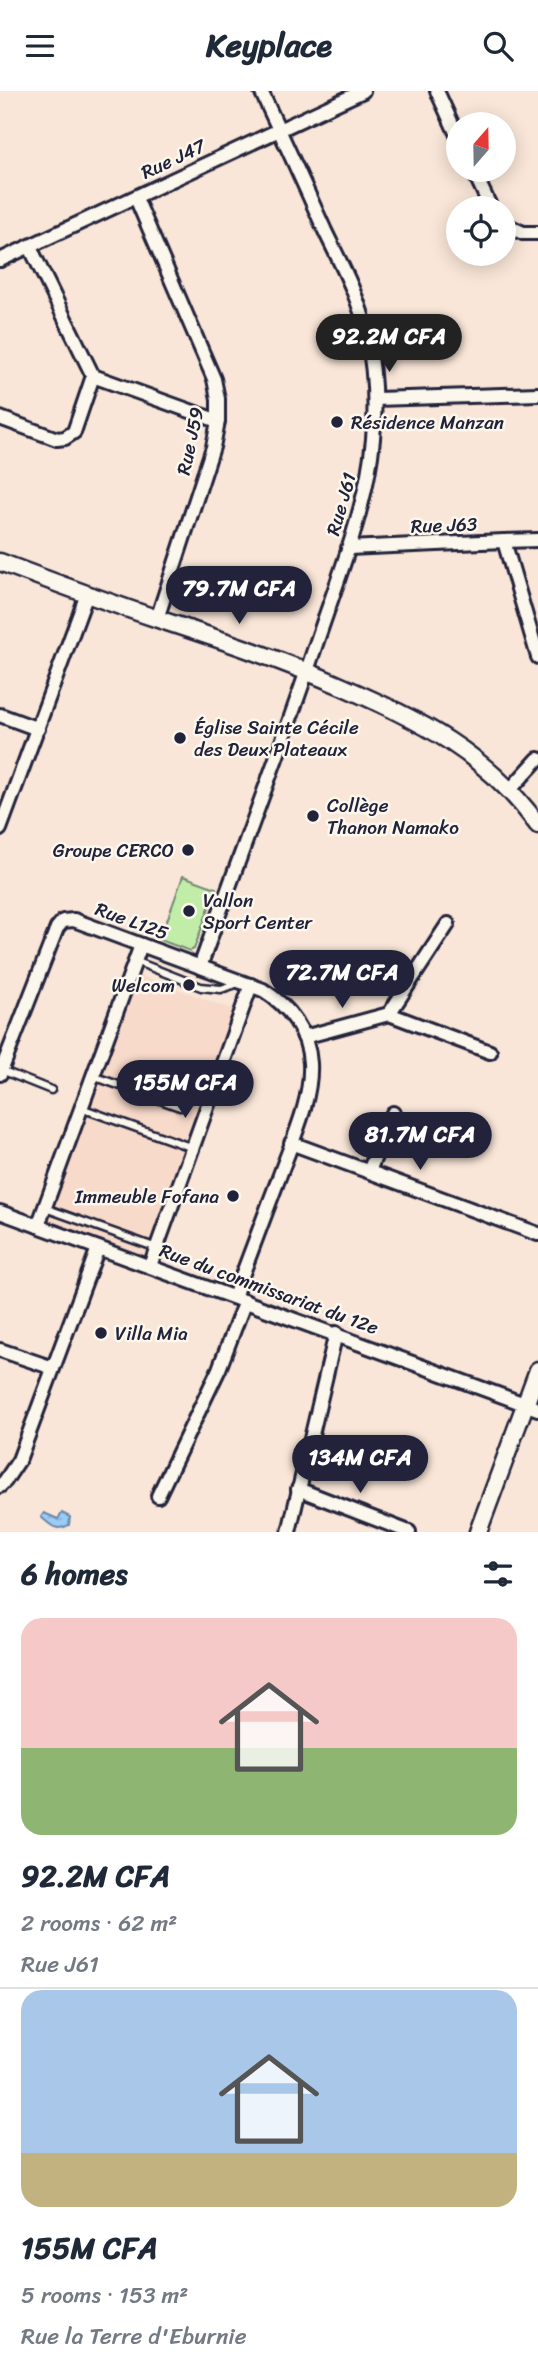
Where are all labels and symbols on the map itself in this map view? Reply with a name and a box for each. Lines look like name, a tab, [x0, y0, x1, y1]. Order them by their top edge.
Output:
north arrow	[446, 112, 516, 182]
street label: Rue J47	[135, 129, 212, 188]
pin: 92.2M CFA	[309, 315, 469, 374]
street label: Rue J59	[167, 404, 213, 478]
place label: Résidence Manzan	[351, 406, 504, 439]
marker: Résidence Manzan	[329, 414, 345, 430]
street label: Rue J61	[316, 469, 366, 539]
street label: Rue J63	[410, 507, 478, 543]
pin: 79.7M CFA	[159, 567, 319, 626]
place label: Église Sainte Cécile des Deux Plateaux	[194, 711, 359, 766]
marker: Église Sainte Cécile des Deux Plateaux	[172, 730, 188, 746]
place label: Collège Thanon Namako	[327, 789, 459, 844]
marker: Collège Thanon Namako	[305, 808, 321, 824]
place label: Groupe CERCO	[53, 834, 174, 867]
marker: Groupe CERCO	[180, 842, 196, 858]
place label: Vallon Sport Center	[203, 884, 313, 939]
street label: Rue L125	[91, 893, 174, 950]
marker: Vallon Sport Center	[181, 903, 197, 919]
pin: 72.7M CFA	[262, 951, 422, 1010]
place label: Welcom	[111, 969, 175, 1002]
marker: Welcom	[181, 977, 197, 993]
pin: 155M CFA	[113, 1061, 257, 1120]
pin: 81.7M CFA	[340, 1112, 500, 1172]
place label: Immeuble Fofana	[74, 1180, 219, 1213]
marker: Immeuble Fofana	[225, 1188, 241, 1204]
street label: Rue du commissariat du 12e	[155, 1234, 383, 1344]
place label: Villa Mia	[115, 1317, 188, 1350]
marker: Villa Mia	[93, 1325, 109, 1341]
pin: 134M CFA	[288, 1435, 432, 1495]

